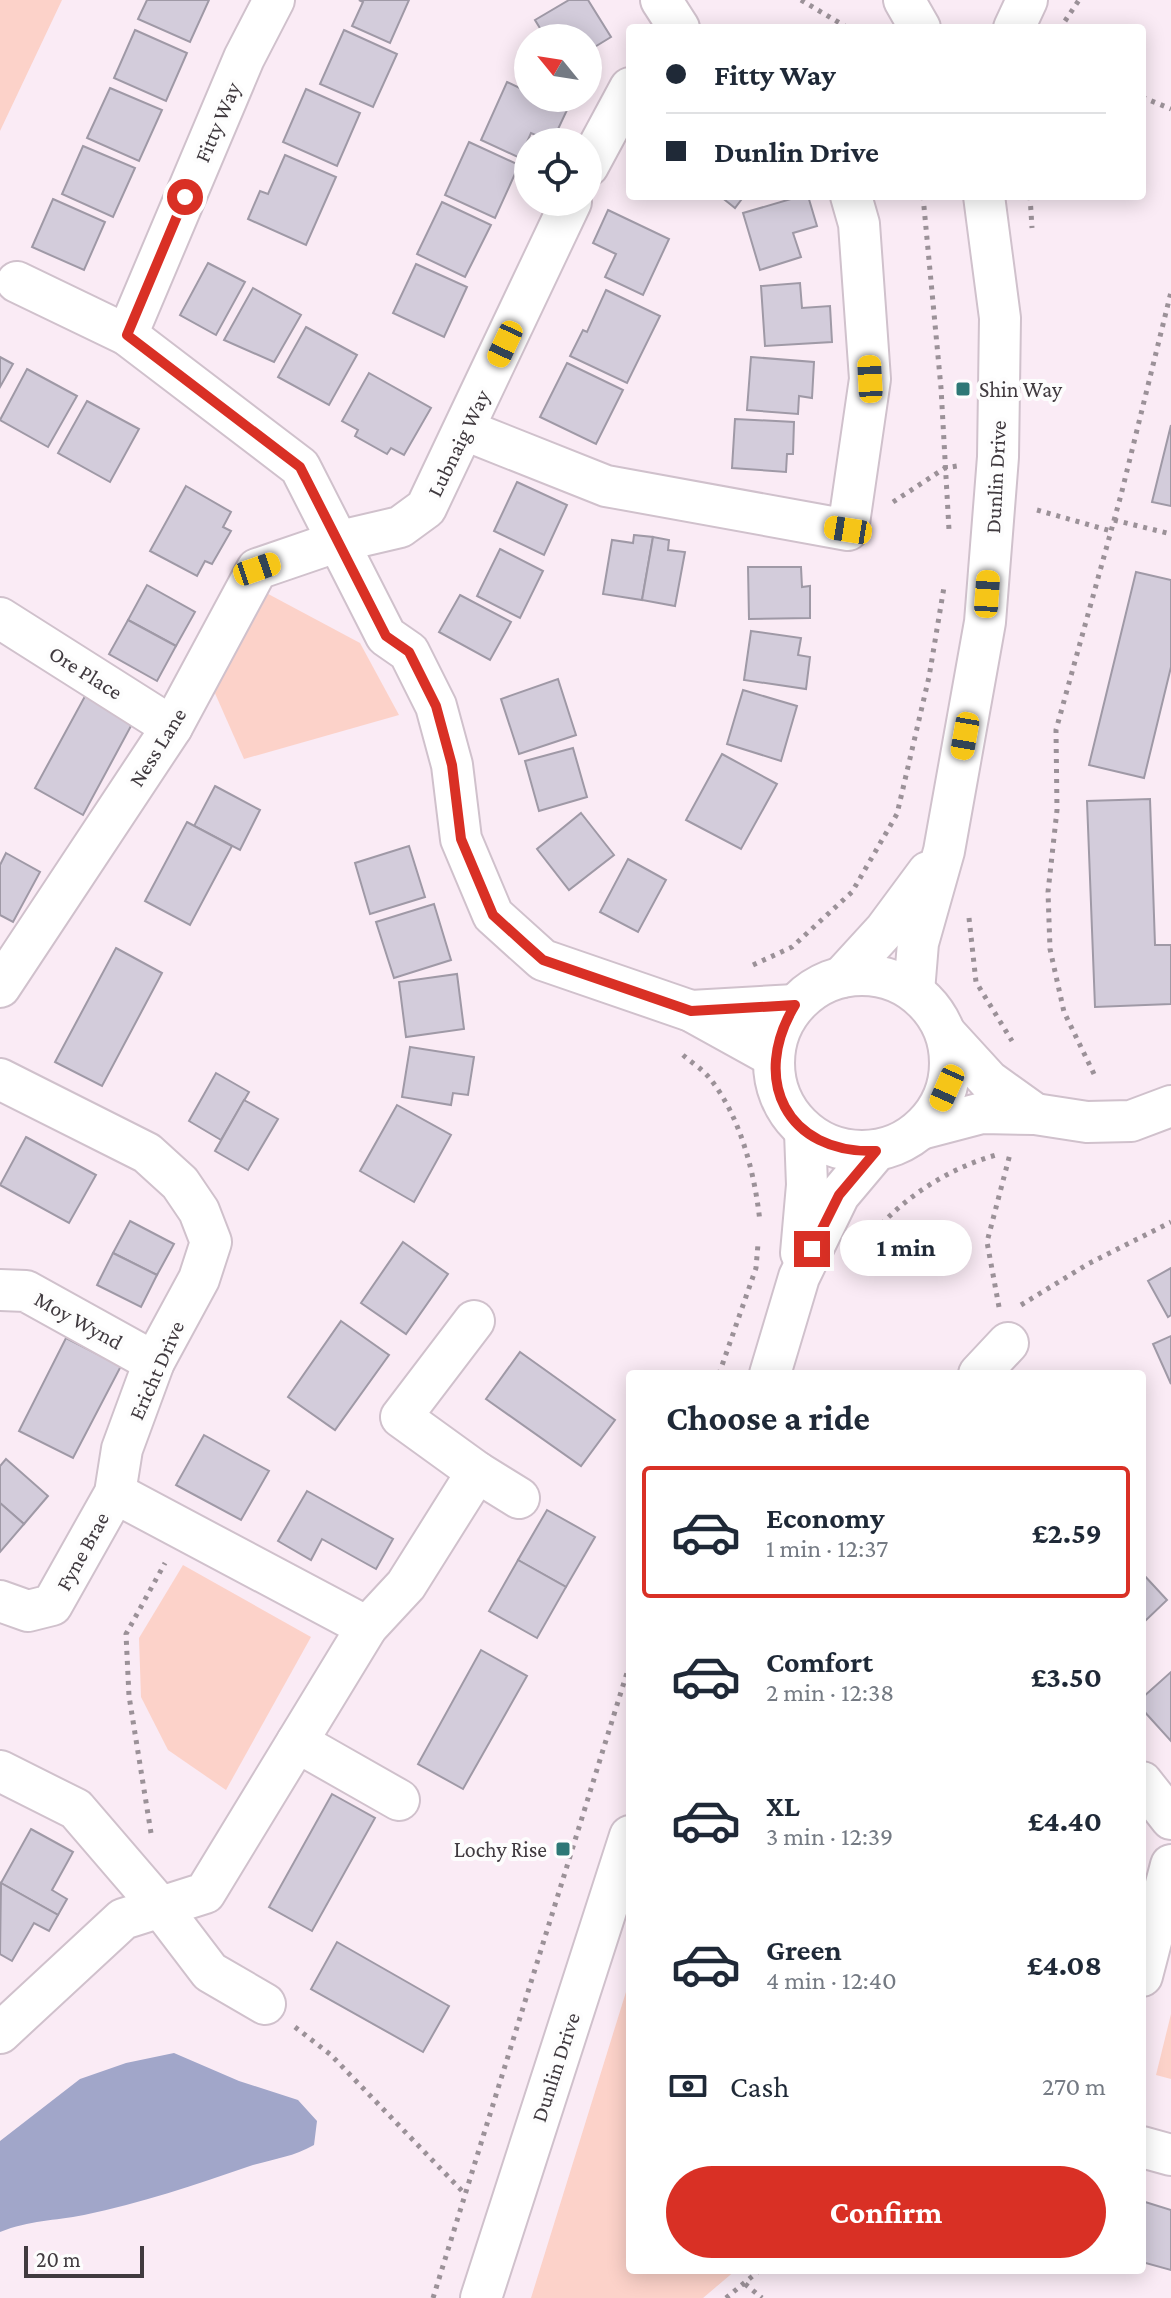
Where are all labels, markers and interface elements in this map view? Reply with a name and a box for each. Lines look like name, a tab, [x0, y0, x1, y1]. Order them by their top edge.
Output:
north arrow	[514, 24, 602, 112]
map controls	[514, 24, 602, 216]
text: Fitty Way	[714, 58, 836, 91]
street label: Fitty Way	[189, 78, 246, 166]
button: locate	[514, 128, 602, 216]
text: Dunlin Drive	[714, 135, 879, 168]
route start	[167, 179, 203, 215]
car	[484, 317, 526, 371]
car	[857, 354, 883, 404]
place label: Shin Way	[979, 377, 1063, 402]
marker: Shin Way	[954, 380, 972, 398]
street label: Lubnaig Way	[422, 385, 495, 501]
street label: Dunlin Drive	[980, 420, 1011, 534]
car	[822, 514, 874, 546]
car	[230, 550, 284, 588]
car	[973, 569, 1001, 619]
street label: Ore Place	[45, 640, 127, 705]
street label: Ness Lane	[123, 703, 191, 791]
car	[949, 710, 981, 762]
car	[926, 1061, 968, 1115]
callout: 1 min	[840, 1221, 972, 1277]
route end	[794, 1231, 830, 1267]
text: 1 min	[876, 1233, 936, 1262]
street label: Moy Wynd	[30, 1286, 128, 1355]
street label: Ericht Drive	[124, 1317, 189, 1424]
text: Choose a ride	[666, 1398, 870, 1438]
icon: car	[670, 1496, 742, 1568]
text: Economy	[766, 1501, 885, 1534]
street label: Fyne Brae	[51, 1508, 114, 1595]
text: £2.59	[1032, 1516, 1102, 1549]
text: 1 min · 12:37	[766, 1534, 888, 1563]
icon: car	[670, 1640, 742, 1712]
text: Comfort	[766, 1645, 873, 1678]
text: £3.50	[1031, 1660, 1102, 1693]
text: 2 min · 12:38	[766, 1678, 894, 1707]
icon: car	[670, 1784, 742, 1856]
text: XL	[766, 1789, 800, 1822]
text: £4.40	[1028, 1804, 1102, 1837]
text: 3 min · 12:39	[766, 1822, 893, 1851]
place label: Lochy Rise	[454, 1837, 547, 1862]
marker: Lochy Rise	[554, 1840, 572, 1858]
icon: car	[670, 1928, 742, 2000]
text: Green	[766, 1933, 842, 1966]
text: £4.08	[1027, 1948, 1102, 1981]
text: 4 min · 12:40	[766, 1966, 897, 1995]
street label: Dunlin Drive	[526, 2009, 585, 2125]
icon: cash	[666, 2064, 710, 2108]
text: Cash	[730, 2070, 789, 2103]
text: 270 m	[1042, 2072, 1106, 2101]
button: Confirm	[666, 2166, 1106, 2258]
scale bar	[24, 2242, 144, 2278]
text: 20 m	[36, 2247, 81, 2272]

